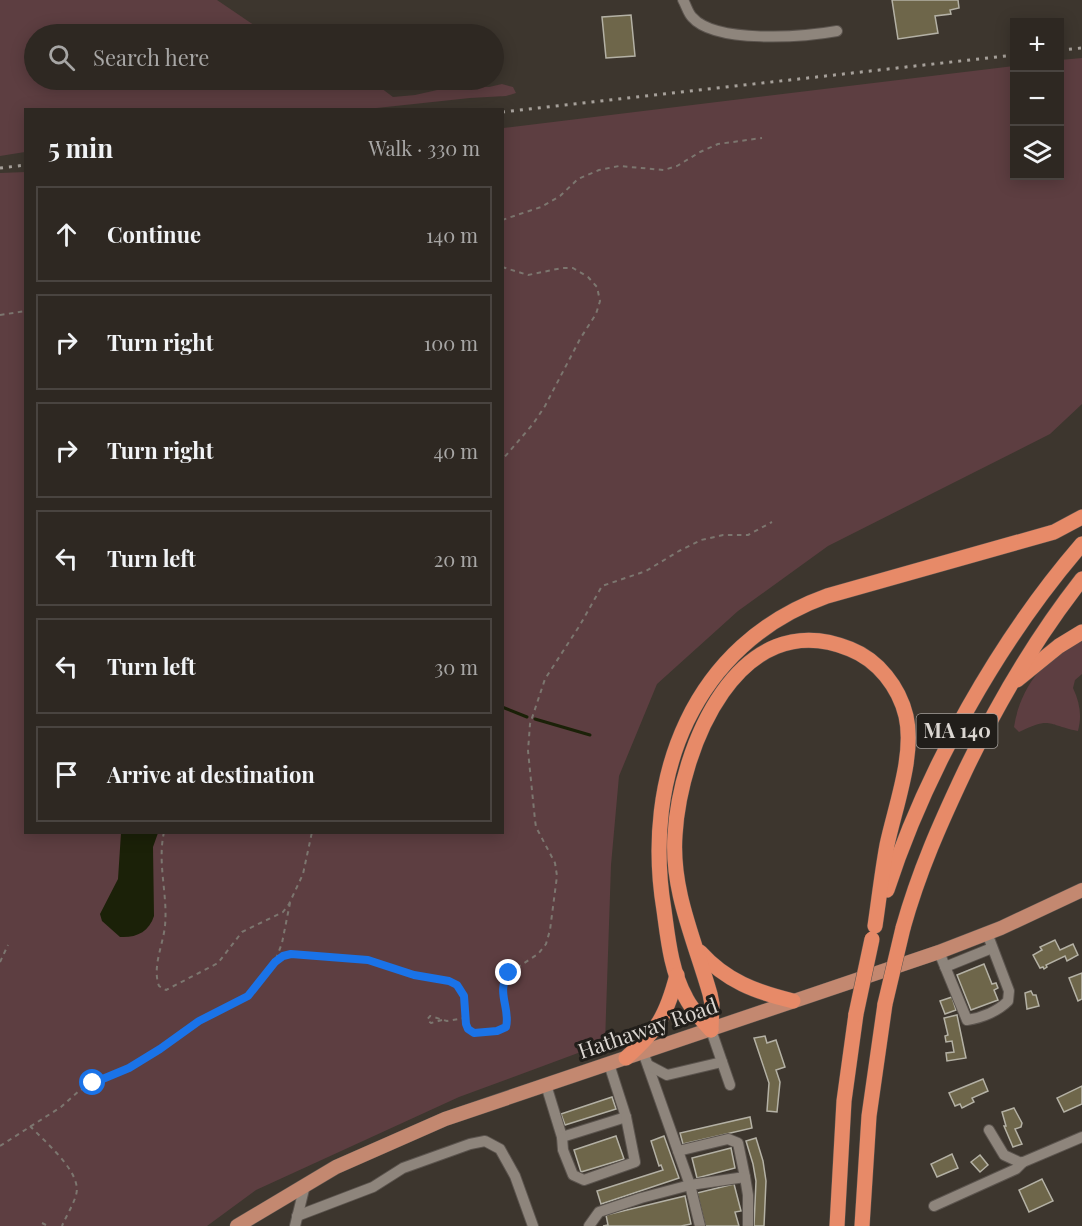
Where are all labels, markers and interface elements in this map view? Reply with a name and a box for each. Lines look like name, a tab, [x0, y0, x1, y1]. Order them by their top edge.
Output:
map controls	[1010, 18, 1064, 180]
button: +	[1010, 18, 1064, 72]
search box	[24, 24, 504, 90]
icon: search	[45, 41, 78, 74]
text: Search here	[93, 42, 209, 72]
button: −	[1010, 72, 1064, 126]
button: layers	[1010, 126, 1064, 180]
text: 5 min	[48, 130, 113, 165]
text: Walk · 330 m	[368, 134, 480, 161]
icon: ahead	[50, 218, 83, 251]
text: Continue	[107, 219, 201, 249]
text: 140 m	[426, 221, 478, 248]
icon: right	[50, 326, 83, 359]
text: Turn right	[107, 327, 213, 357]
text: 100 m	[424, 329, 478, 356]
icon: right	[50, 434, 83, 467]
text: Turn right	[107, 435, 213, 465]
text: 40 m	[433, 437, 478, 464]
icon: left	[50, 542, 83, 575]
text: Turn left	[107, 543, 196, 573]
text: 20 m	[434, 545, 478, 572]
icon: left	[50, 650, 83, 683]
text: Turn left	[107, 651, 196, 681]
text: 30 m	[434, 653, 478, 680]
road number: MA 140	[916, 714, 998, 748]
icon: arrive	[50, 758, 83, 791]
text: Arrive at destination	[107, 759, 315, 789]
route end	[495, 959, 521, 985]
street label: Hathaway Road	[574, 990, 721, 1064]
route start	[79, 1069, 105, 1095]

